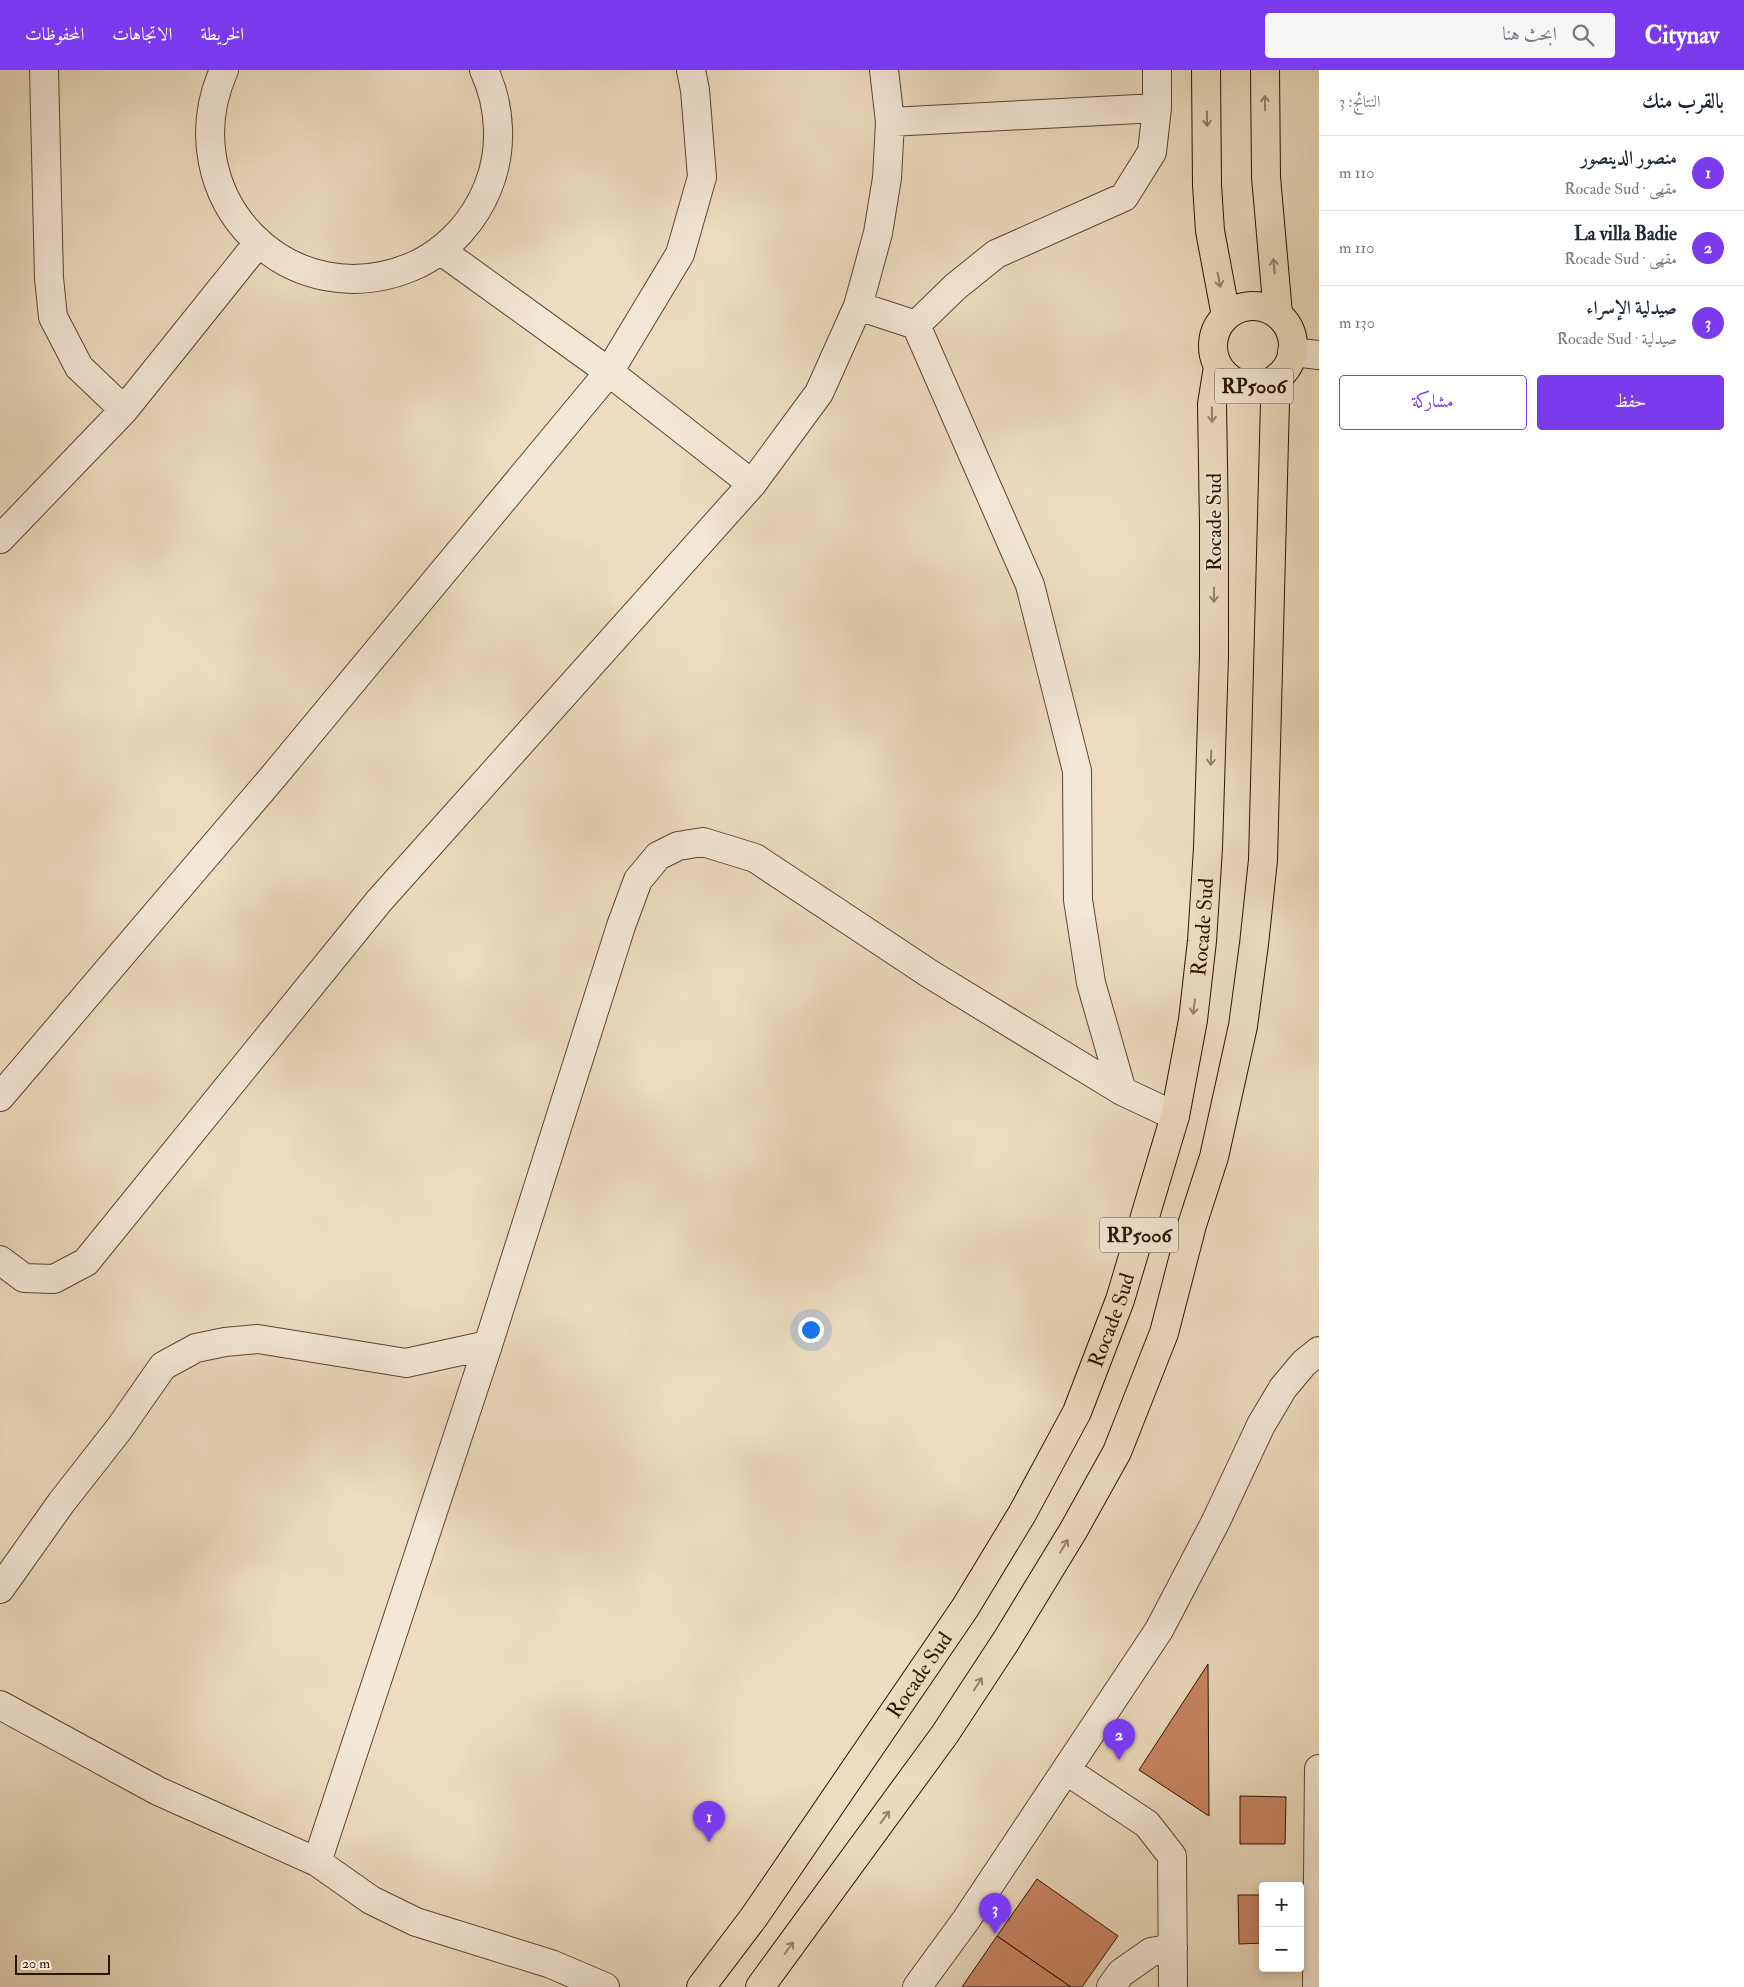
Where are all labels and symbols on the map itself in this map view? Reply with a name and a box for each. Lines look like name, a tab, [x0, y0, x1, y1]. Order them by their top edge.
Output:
one-way arrow	[1260, 96, 1270, 112]
one-way arrow	[1202, 110, 1212, 126]
one-way arrow	[1269, 258, 1278, 274]
one-way arrow	[1215, 272, 1225, 288]
road number: RP5006	[1215, 368, 1293, 404]
one-way arrow	[1208, 407, 1217, 423]
street label: Rocade Sud	[1201, 472, 1228, 571]
one-way arrow	[1209, 587, 1219, 603]
one-way arrow	[1206, 750, 1215, 766]
street label: Rocade Sud	[1185, 876, 1220, 978]
one-way arrow	[1189, 999, 1199, 1015]
road number: RP5006	[1100, 1218, 1178, 1252]
street label: Rocade Sud	[1082, 1269, 1141, 1371]
your location	[798, 1317, 824, 1343]
one-way arrow	[1060, 1539, 1070, 1553]
street label: Rocade Sud	[881, 1626, 959, 1723]
one-way arrow	[973, 1677, 983, 1691]
pin: 2	[1103, 1719, 1135, 1760]
pin: 1	[693, 1801, 725, 1842]
one-way arrow	[880, 1811, 891, 1824]
pin: 3	[979, 1893, 1011, 1934]
one-way arrow	[784, 1942, 795, 1955]
scale bar	[15, 1952, 110, 1975]

